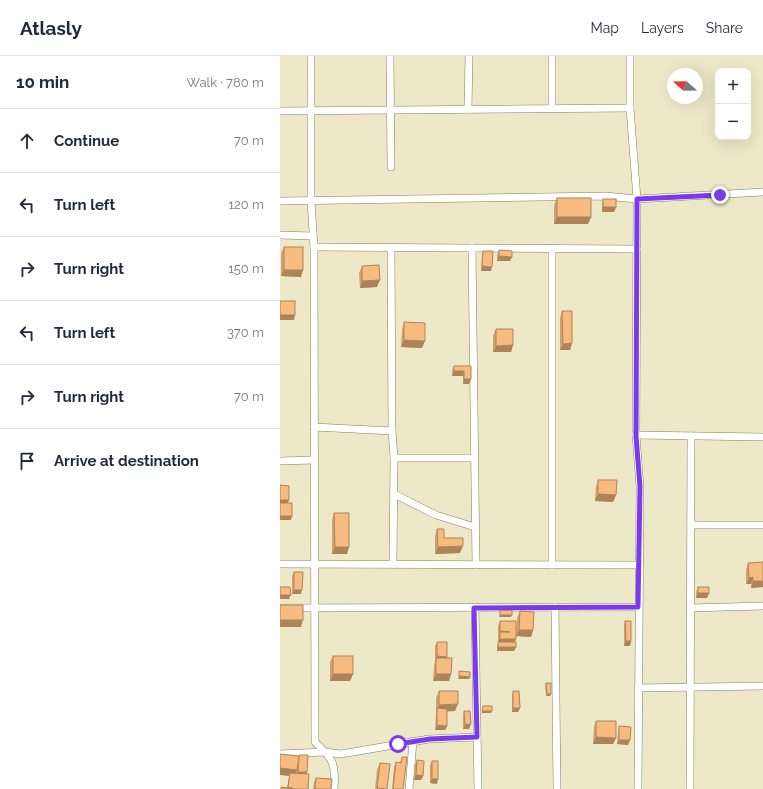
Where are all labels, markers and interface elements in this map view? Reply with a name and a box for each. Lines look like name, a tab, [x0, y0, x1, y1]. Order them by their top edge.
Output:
text: Atlasly	[20, 17, 82, 39]
text: Map	[591, 20, 619, 36]
text: Layers	[641, 20, 684, 36]
text: Share	[706, 20, 743, 36]
north arrow	[667, 68, 703, 104]
map controls	[715, 68, 751, 140]
button: +	[715, 68, 751, 104]
text: 10 min	[16, 72, 69, 92]
text: Walk · 780 m	[187, 75, 264, 90]
button: −	[715, 104, 751, 140]
icon: ahead	[16, 130, 38, 152]
text: Continue	[54, 132, 119, 150]
text: 70 m	[234, 133, 264, 148]
route end	[711, 186, 729, 204]
icon: left	[16, 194, 38, 216]
text: Turn left	[54, 196, 115, 214]
text: 120 m	[228, 197, 264, 212]
icon: right	[16, 258, 38, 280]
text: Turn right	[54, 260, 124, 278]
text: 150 m	[228, 261, 264, 276]
icon: left	[16, 322, 38, 344]
text: Turn left	[54, 324, 115, 342]
text: 370 m	[227, 325, 264, 340]
icon: right	[16, 386, 38, 408]
text: Turn right	[54, 388, 124, 406]
text: 70 m	[234, 389, 264, 404]
icon: arrive	[16, 450, 38, 472]
text: Arrive at destination	[54, 452, 199, 470]
route start	[389, 735, 407, 753]

